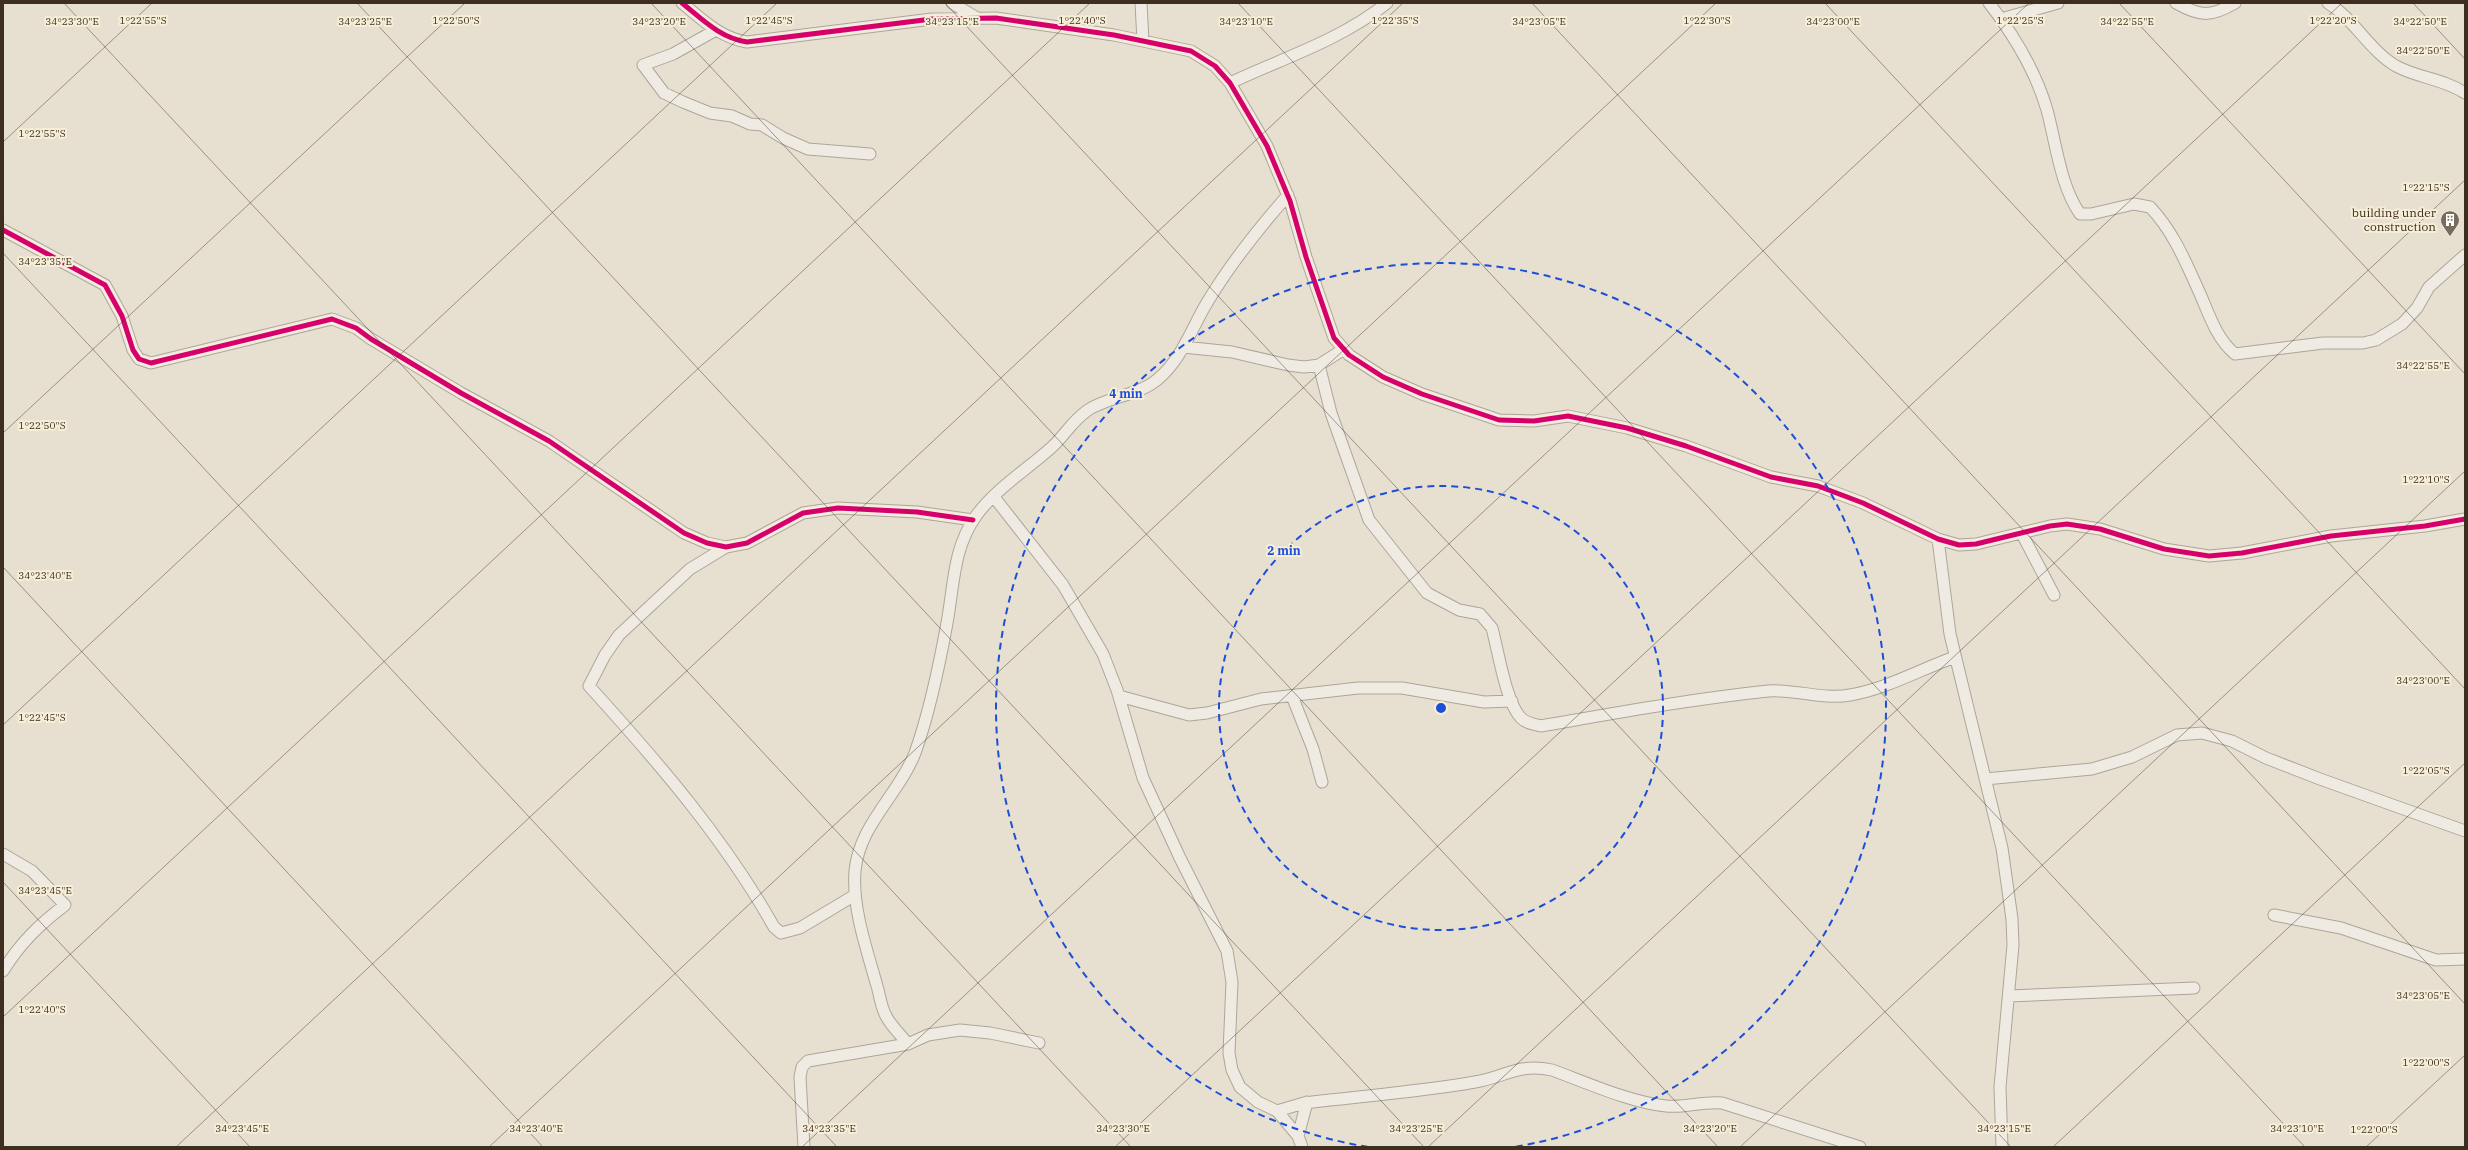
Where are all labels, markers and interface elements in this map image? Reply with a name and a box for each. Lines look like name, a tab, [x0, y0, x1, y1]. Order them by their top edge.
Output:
text: 1°22'55"S	[119, 14, 167, 27]
text: 1°22'50"S	[432, 14, 480, 27]
text: 1°22'45"S	[745, 14, 793, 27]
text: 1°22'40"S	[1058, 14, 1106, 27]
text: 1°22'35"S	[1371, 14, 1419, 27]
text: 1°22'30"S	[1683, 14, 1731, 27]
text: 1°22'25"S	[1996, 14, 2044, 27]
text: 1°22'20"S	[2309, 14, 2357, 27]
text: 34°23'30"E	[45, 15, 99, 28]
text: 34°23'25"E	[338, 15, 392, 28]
text: 34°23'20"E	[632, 15, 686, 28]
text: 34°23'15"E	[925, 15, 979, 28]
text: 34°23'10"E	[1219, 15, 1273, 28]
text: 34°23'05"E	[1512, 15, 1566, 28]
text: 34°23'00"E	[1806, 15, 1860, 28]
text: 34°22'55"E	[2100, 15, 2154, 28]
text: 34°22'50"E	[2393, 15, 2447, 28]
text: 34°22'50"E	[2396, 44, 2450, 57]
text: 1°22'55"S	[18, 127, 66, 140]
text: 1°22'15"S	[2402, 181, 2450, 194]
place label: building under construction	[2352, 205, 2437, 234]
building icon: building under construction	[2439, 209, 2461, 237]
text: 34°23'35"E	[18, 255, 72, 268]
text: 34°22'55"E	[2396, 359, 2450, 372]
text: 4 min	[1109, 386, 1143, 401]
text: 1°22'50"S	[18, 419, 66, 432]
text: 1°22'10"S	[2402, 473, 2450, 486]
text: 2 min	[1267, 543, 1301, 558]
text: 34°23'40"E	[18, 569, 72, 582]
text: 34°23'00"E	[2396, 674, 2450, 687]
centre of rings	[1434, 701, 1448, 715]
text: 1°22'45"S	[18, 711, 66, 724]
text: 1°22'05"S	[2402, 764, 2450, 777]
text: 34°23'45"E	[18, 884, 72, 897]
text: 34°23'05"E	[2396, 989, 2450, 1002]
text: 1°22'40"S	[18, 1003, 66, 1016]
text: 1°22'00"S	[2402, 1056, 2450, 1069]
text: 34°23'45"E	[215, 1122, 269, 1135]
text: 34°23'40"E	[509, 1122, 563, 1135]
text: 34°23'35"E	[802, 1122, 856, 1135]
text: 34°23'30"E	[1096, 1122, 1150, 1135]
text: 34°23'25"E	[1389, 1122, 1443, 1135]
text: 34°23'20"E	[1683, 1122, 1737, 1135]
text: 34°23'15"E	[1977, 1122, 2031, 1135]
text: 34°23'10"E	[2270, 1122, 2324, 1135]
text: 1°22'00"S	[2350, 1123, 2398, 1136]

